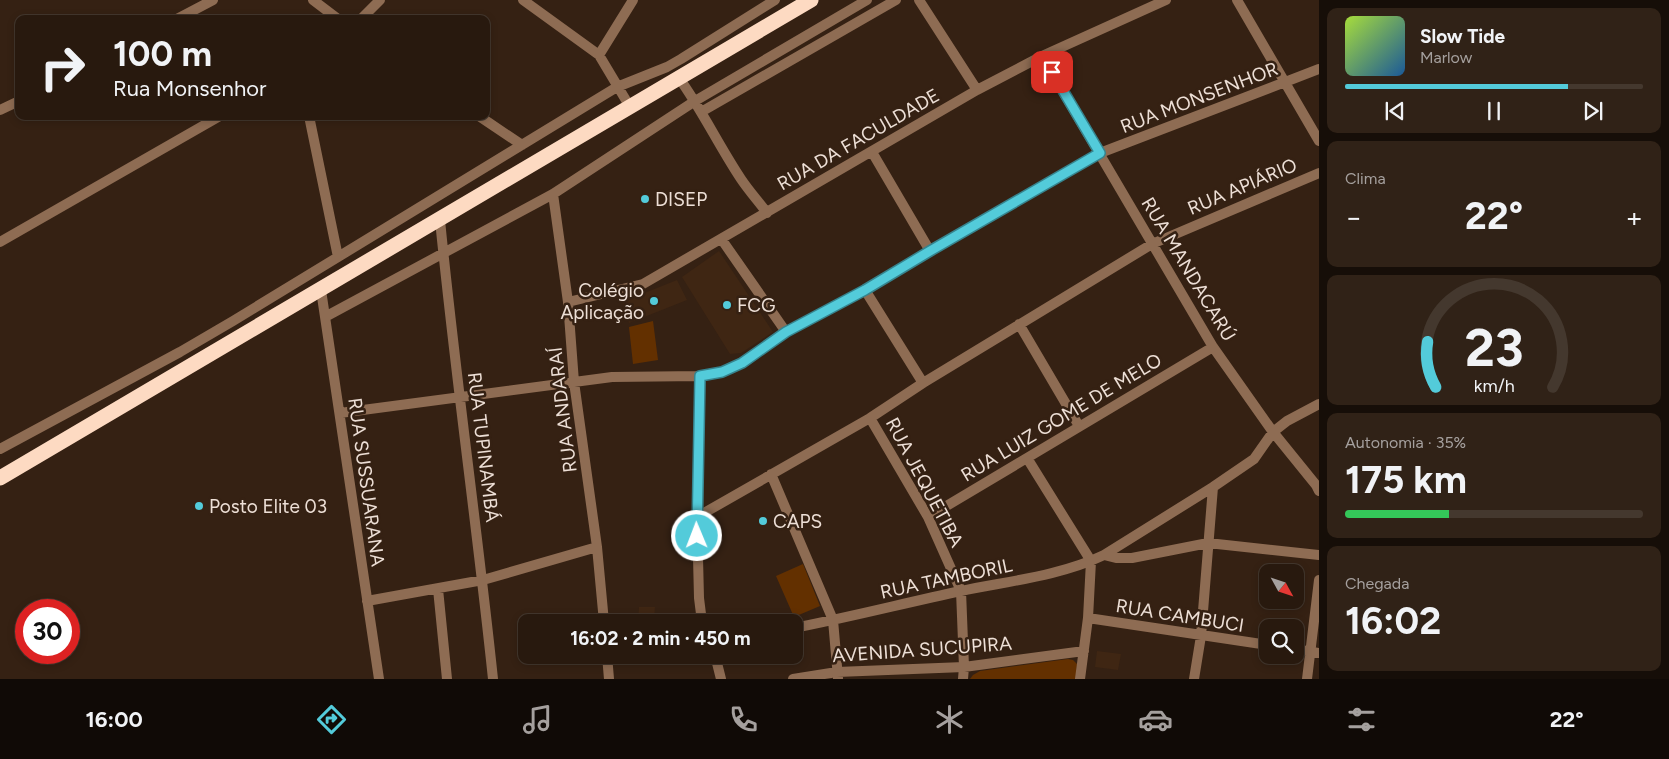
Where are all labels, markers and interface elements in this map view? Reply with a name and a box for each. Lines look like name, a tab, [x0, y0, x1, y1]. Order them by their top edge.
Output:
text: Slow Tide	[1420, 25, 1505, 48]
text: 100 m	[113, 33, 212, 75]
icon: right	[30, 35, 95, 100]
text: Marlow	[1420, 48, 1472, 67]
pin	[1031, 51, 1073, 93]
street label: RUA MONSENHOR	[1117, 57, 1281, 138]
icon: arrive	[1038, 58, 1066, 86]
text: Rua Monsenhor	[113, 75, 266, 102]
street label: RUA DA FACULDADE	[773, 84, 943, 195]
icon: previous	[1381, 97, 1409, 125]
icon: pause	[1480, 97, 1508, 125]
icon: next	[1579, 97, 1607, 125]
street label: RUA APIÁRIO	[1184, 153, 1300, 220]
text: Clima	[1345, 169, 1386, 188]
place label: DISEP	[655, 188, 707, 211]
marker: DISEP	[639, 193, 651, 205]
street label: RUA MANDACARÚ	[1136, 193, 1241, 345]
text: 22°	[1465, 193, 1523, 239]
text: −	[1345, 200, 1362, 234]
text: +	[1626, 200, 1643, 234]
place label: Colégio Aplicação	[560, 279, 644, 324]
place label: FCG	[737, 294, 775, 317]
marker: Colégio Aplicação	[648, 295, 660, 307]
marker: FCG	[721, 299, 733, 311]
text: 23	[1464, 317, 1524, 379]
street label: RUA ANDARAÍ	[543, 345, 582, 474]
street label: RUA LUIZ GOME DE MELO	[957, 348, 1166, 487]
street label: RUA TUPINAMBÁ	[463, 371, 504, 524]
text: km/h	[1474, 375, 1514, 396]
street label: RUA SUSSUARANA	[343, 396, 390, 568]
street label: RUA JEQUETIBA	[881, 413, 968, 551]
text: Autonomia · 35%	[1345, 433, 1466, 452]
text: 175 km	[1345, 457, 1467, 503]
place label: Posto Elite 03	[209, 495, 327, 518]
marker: Posto Elite 03	[193, 500, 205, 512]
position arrow	[670, 509, 722, 561]
place label: CAPS	[773, 510, 822, 533]
marker: CAPS	[757, 515, 769, 527]
street label: RUA TAMBORIL	[878, 553, 1014, 604]
north arrow	[1259, 564, 1304, 609]
map controls	[1259, 564, 1304, 664]
text: Chegada	[1345, 574, 1409, 593]
street label: RUA CAMBUCI	[1114, 594, 1246, 637]
text: 16:02	[1345, 598, 1441, 644]
speed limit sign: 30	[15, 599, 80, 664]
button: search	[1259, 619, 1304, 664]
text: 16:02 · 2 min · 450 m	[570, 627, 751, 650]
street label: AVENIDA SUCUPIRA	[831, 632, 1013, 667]
icon: directions	[314, 702, 349, 737]
icon: music	[520, 702, 555, 737]
icon: phone	[726, 702, 761, 737]
icon: climate	[932, 702, 967, 737]
icon: car	[1138, 702, 1173, 737]
icon: filters	[1344, 702, 1379, 737]
text: 16:00	[86, 706, 143, 733]
text: 22°	[1550, 706, 1583, 733]

